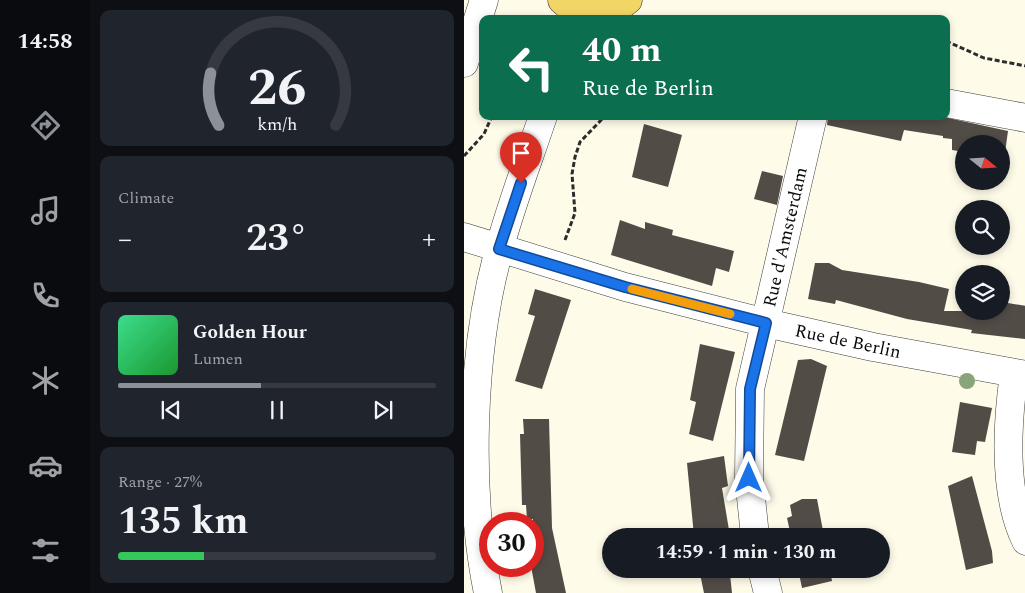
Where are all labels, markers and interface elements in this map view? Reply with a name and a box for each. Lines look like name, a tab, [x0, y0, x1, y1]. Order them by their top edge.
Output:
text: 40 m	[582, 24, 662, 77]
text: 14:58	[17, 25, 73, 58]
icon: left	[499, 35, 564, 100]
text: 26	[248, 49, 306, 128]
text: Rue de Berlin	[582, 72, 714, 105]
icon: directions	[28, 108, 63, 143]
text: km/h	[257, 111, 297, 138]
pin	[500, 132, 542, 183]
north arrow	[955, 135, 1010, 190]
map controls	[955, 135, 1010, 320]
icon: arrive	[507, 139, 535, 167]
street label: Rue d'Amsterdam	[756, 164, 815, 310]
text: Climate	[118, 186, 174, 210]
icon: music	[28, 193, 63, 228]
button: search	[955, 200, 1010, 255]
text: 23°	[246, 210, 308, 268]
text: −	[118, 218, 132, 261]
text: +	[422, 218, 436, 261]
button: layers	[955, 265, 1010, 320]
icon: phone	[28, 278, 63, 313]
street label: Rue de Berlin	[792, 317, 903, 366]
text: Golden Hour	[193, 318, 307, 347]
text: Lumen	[193, 347, 243, 371]
icon: climate	[28, 363, 63, 398]
icon: previous	[157, 396, 185, 424]
icon: pause	[263, 396, 291, 424]
icon: next	[369, 396, 397, 424]
icon: car	[28, 448, 63, 483]
position arrow	[722, 451, 774, 503]
text: Range · 27%	[118, 470, 202, 494]
text: 135 km	[118, 493, 249, 551]
speed limit sign: 30	[479, 512, 544, 577]
icon: filters	[28, 533, 63, 568]
text: 14:59 · 1 min · 130 m	[656, 538, 836, 567]

